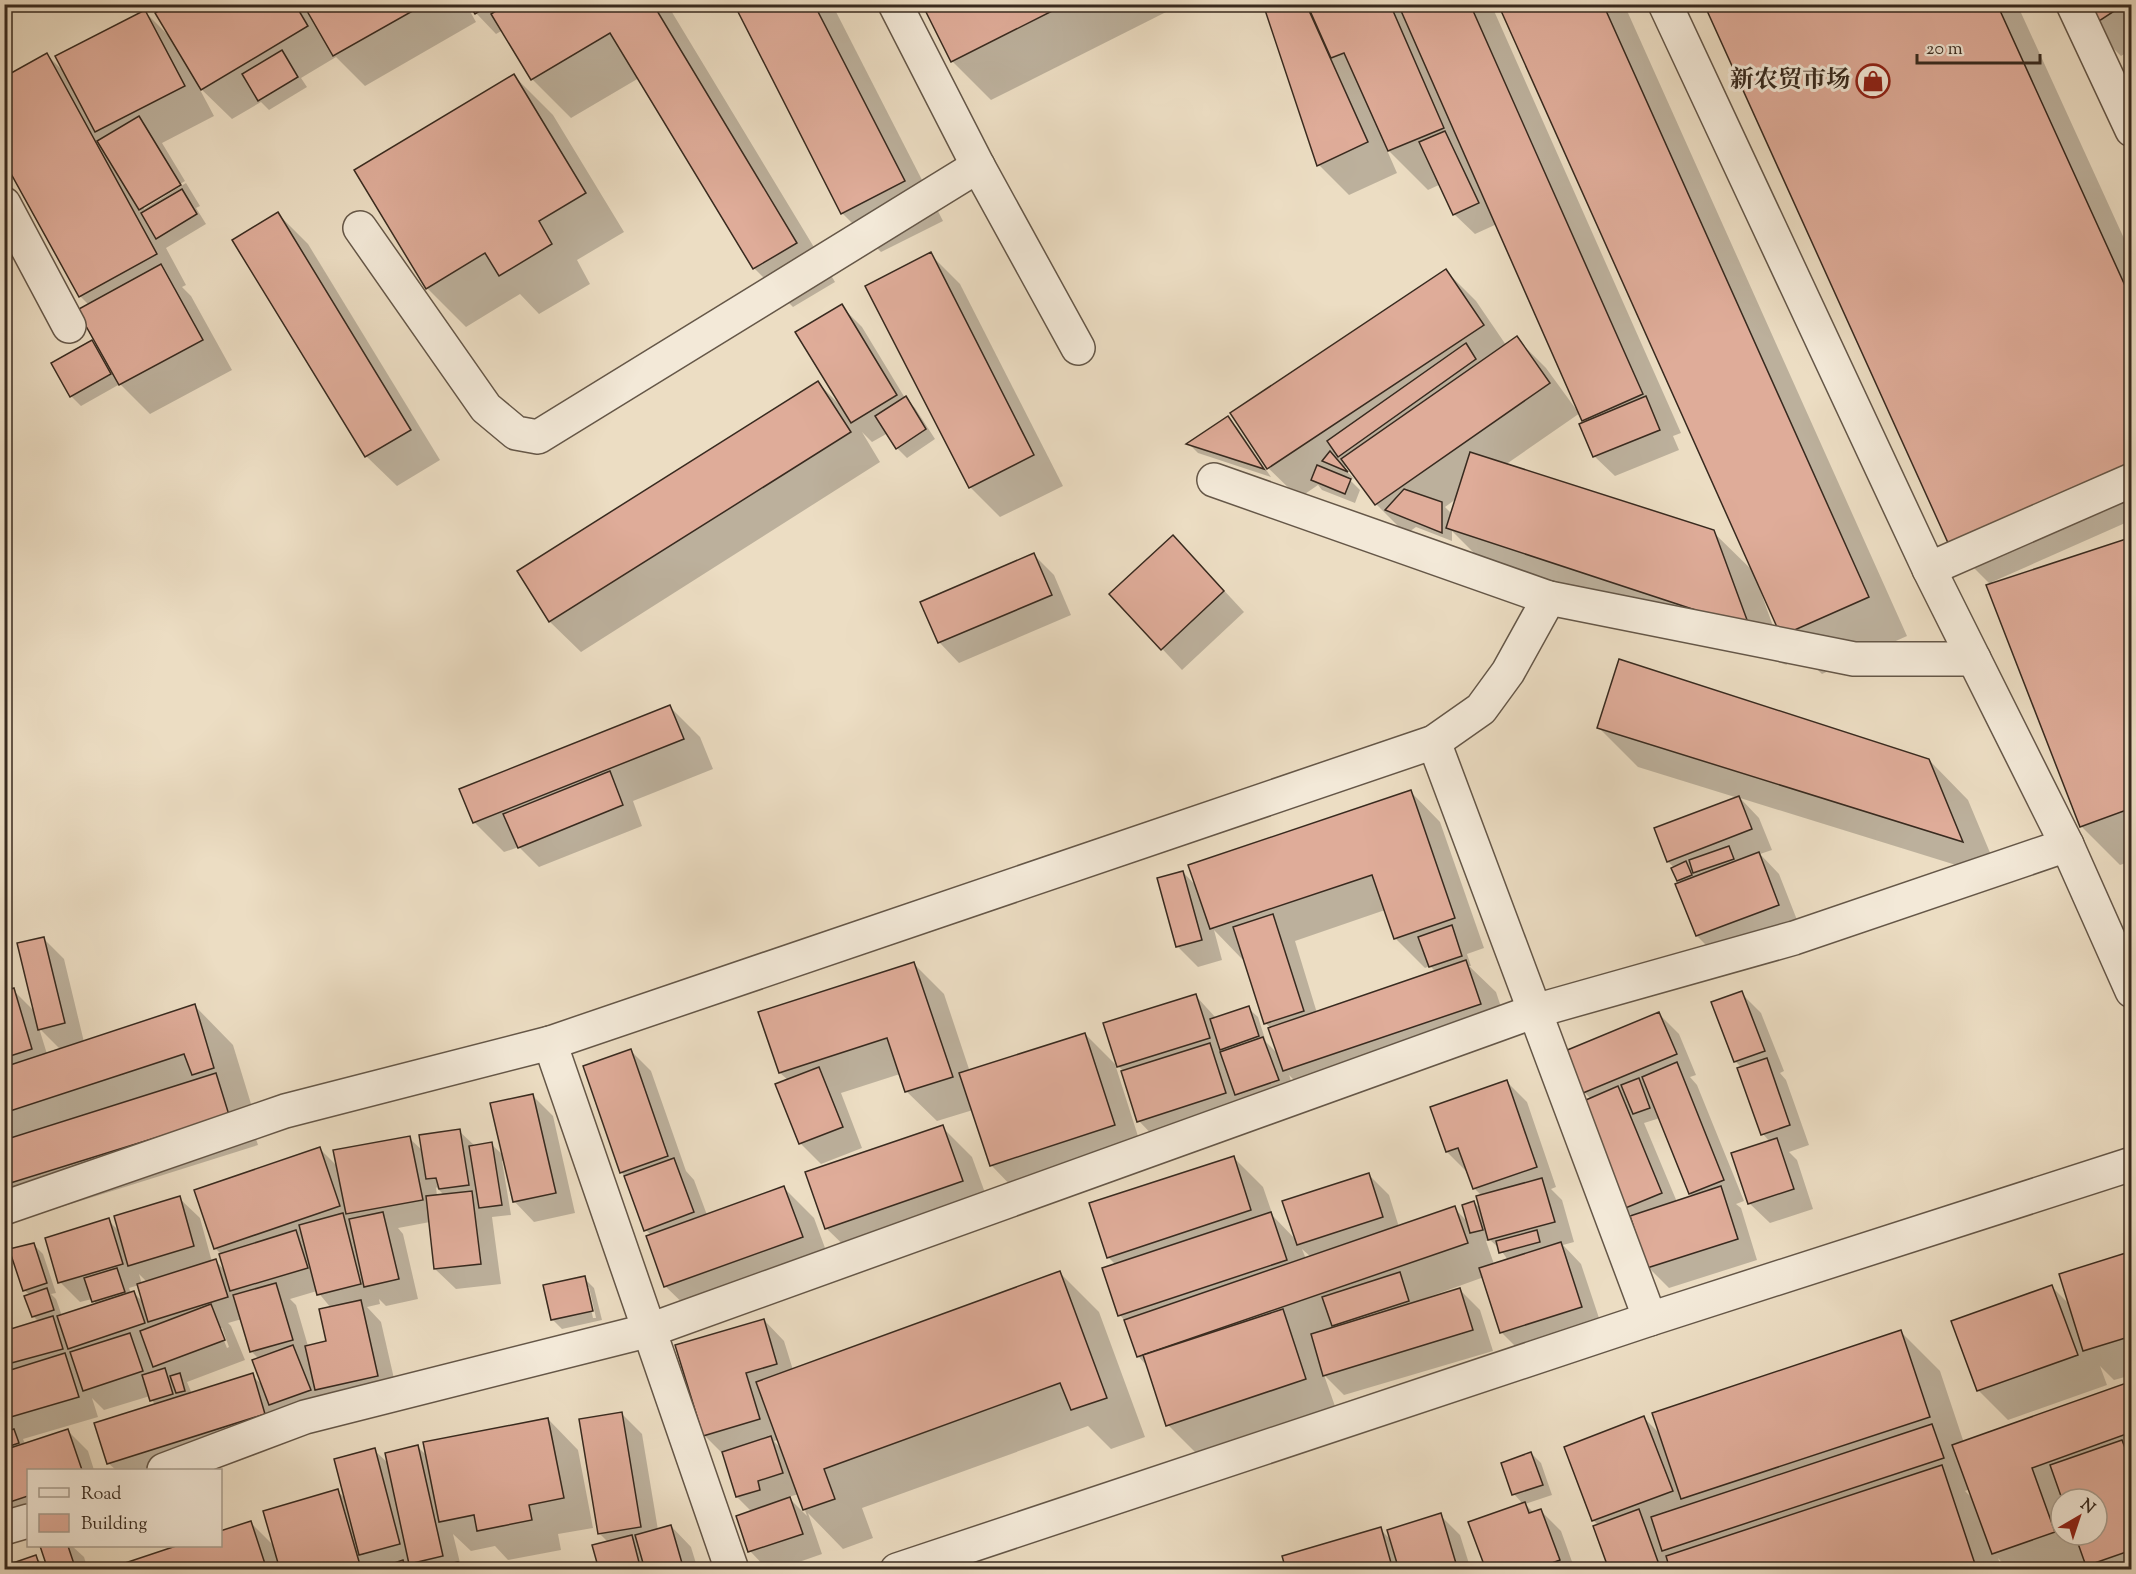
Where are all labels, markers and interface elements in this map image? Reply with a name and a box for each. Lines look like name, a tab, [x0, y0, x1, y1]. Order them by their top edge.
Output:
scale bar	[1917, 27, 2040, 65]
text: 20 m	[1926, 37, 1963, 63]
shop icon: 新农贸市场	[1855, 63, 1891, 99]
place label: 新农贸市场	[1730, 64, 1850, 98]
legend	[27, 1469, 222, 1547]
text: Road	[81, 1482, 121, 1508]
north arrow	[2049, 1487, 2109, 1547]
text: N	[2075, 1494, 2099, 1520]
text: Building	[81, 1512, 147, 1538]

